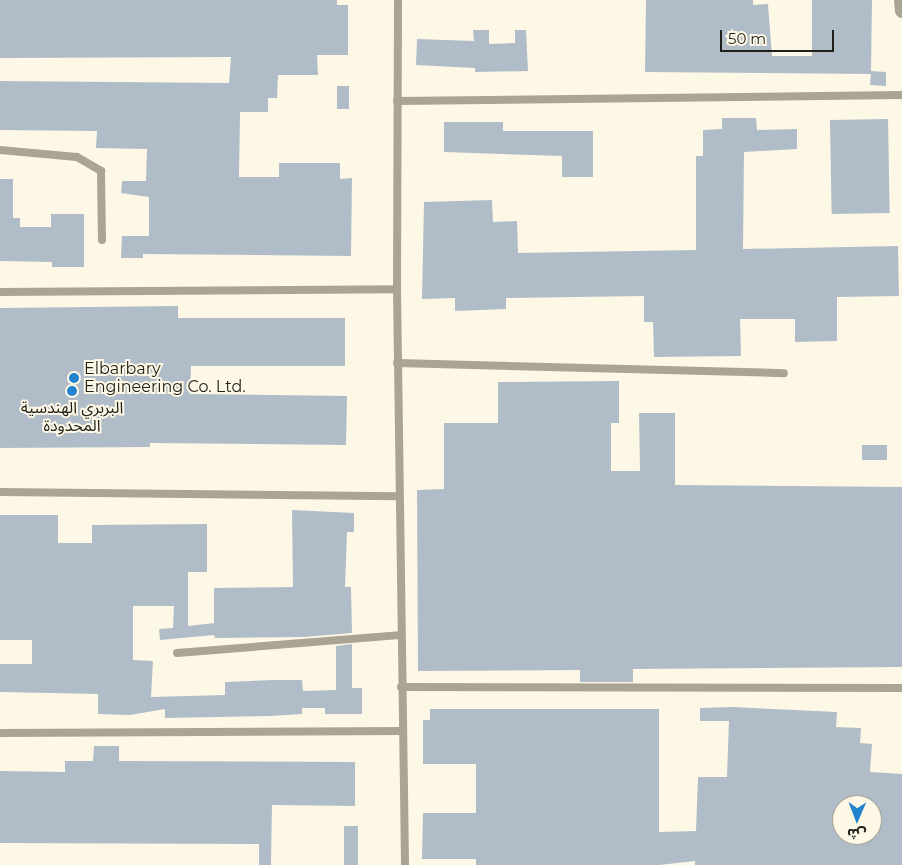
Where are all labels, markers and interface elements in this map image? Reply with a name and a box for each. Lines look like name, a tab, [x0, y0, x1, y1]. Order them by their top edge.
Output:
scale bar	[722, 20, 836, 52]
text: 50 m	[728, 29, 766, 48]
place label: Elbarbary Engineering Co. Ltd.	[84, 359, 246, 397]
marker: Elbarbary Engineering Co. Ltd.	[68, 372, 80, 384]
marker: البربري الهندسية المحدودة	[66, 385, 78, 397]
place label: البربري الهندسية المحدودة	[21, 398, 123, 436]
north arrow	[832, 795, 882, 845]
text: ش	[847, 825, 867, 843]

